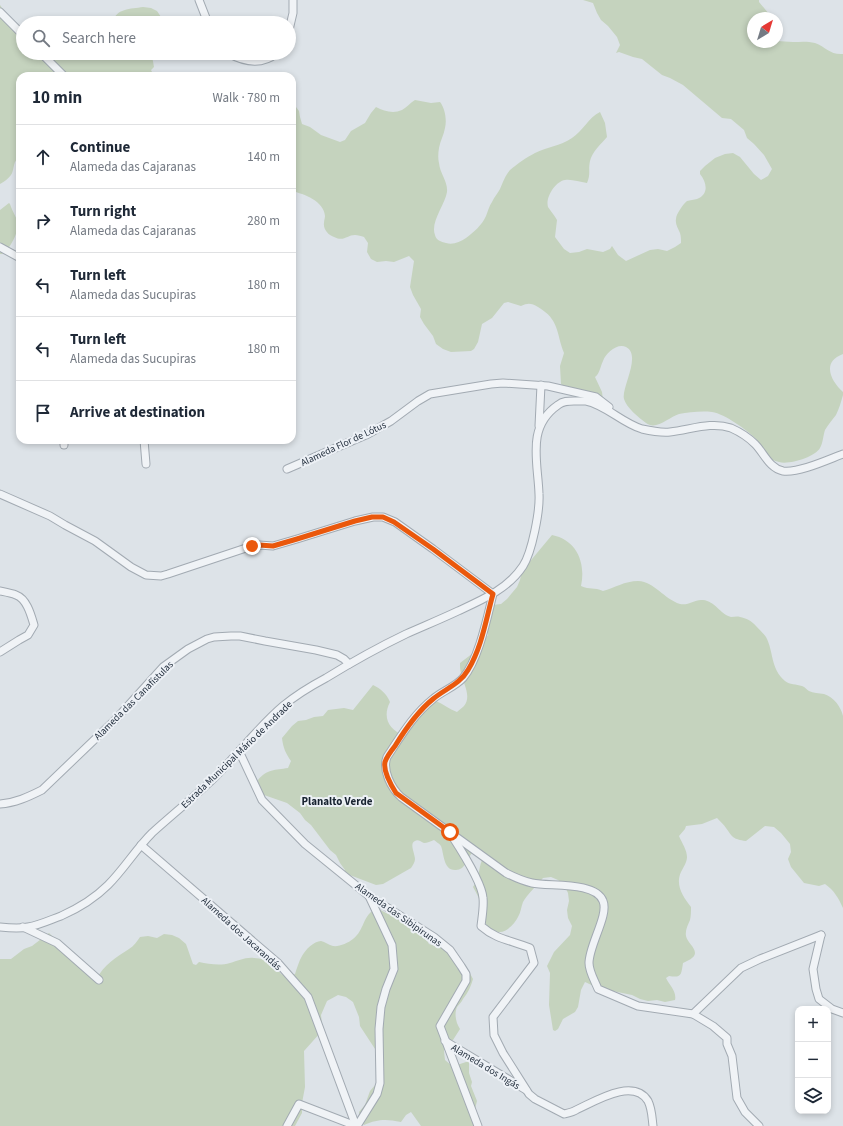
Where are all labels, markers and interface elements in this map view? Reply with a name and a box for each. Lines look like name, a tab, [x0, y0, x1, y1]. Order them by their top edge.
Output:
north arrow	[747, 12, 783, 48]
search box	[16, 16, 296, 60]
icon: search	[30, 27, 52, 49]
text: Search here	[62, 28, 136, 49]
text: 10 min	[32, 86, 82, 110]
text: Walk · 780 m	[212, 89, 280, 107]
text: Continue	[70, 137, 130, 158]
icon: ahead	[32, 146, 54, 168]
text: 140 m	[247, 148, 280, 166]
text: Alameda das Cajaranas	[70, 158, 196, 176]
text: Turn right	[70, 201, 136, 222]
icon: right	[32, 210, 54, 232]
text: 280 m	[247, 212, 280, 230]
text: Alameda das Cajaranas	[70, 222, 196, 240]
text: Turn left	[70, 265, 126, 286]
icon: left	[32, 274, 54, 296]
text: 180 m	[247, 276, 280, 294]
text: Alameda das Sucupiras	[70, 286, 196, 304]
text: Turn left	[70, 329, 126, 350]
icon: left	[32, 338, 54, 360]
text: 180 m	[247, 340, 280, 358]
text: Alameda das Sucupiras	[70, 350, 196, 368]
icon: arrive	[32, 402, 54, 424]
text: Arrive at destination	[70, 402, 205, 423]
street label: Alameda Flor de Lótus	[298, 418, 388, 470]
route end	[243, 537, 261, 555]
street label: Alameda das Canafístulas	[91, 658, 176, 743]
street label: Estrada Municipal Mário de Andrade	[178, 698, 295, 812]
district label: Planalto Verde	[302, 794, 373, 809]
route start	[441, 823, 459, 841]
street label: Alameda das Sibipirunas	[352, 880, 445, 950]
street label: Alameda dos Jacarandás	[198, 894, 285, 974]
map controls	[795, 1006, 831, 1114]
button: +	[795, 1006, 831, 1042]
street label: Alameda dos Ingás	[448, 1041, 523, 1093]
button: −	[795, 1042, 831, 1078]
button: layers	[795, 1078, 831, 1114]

